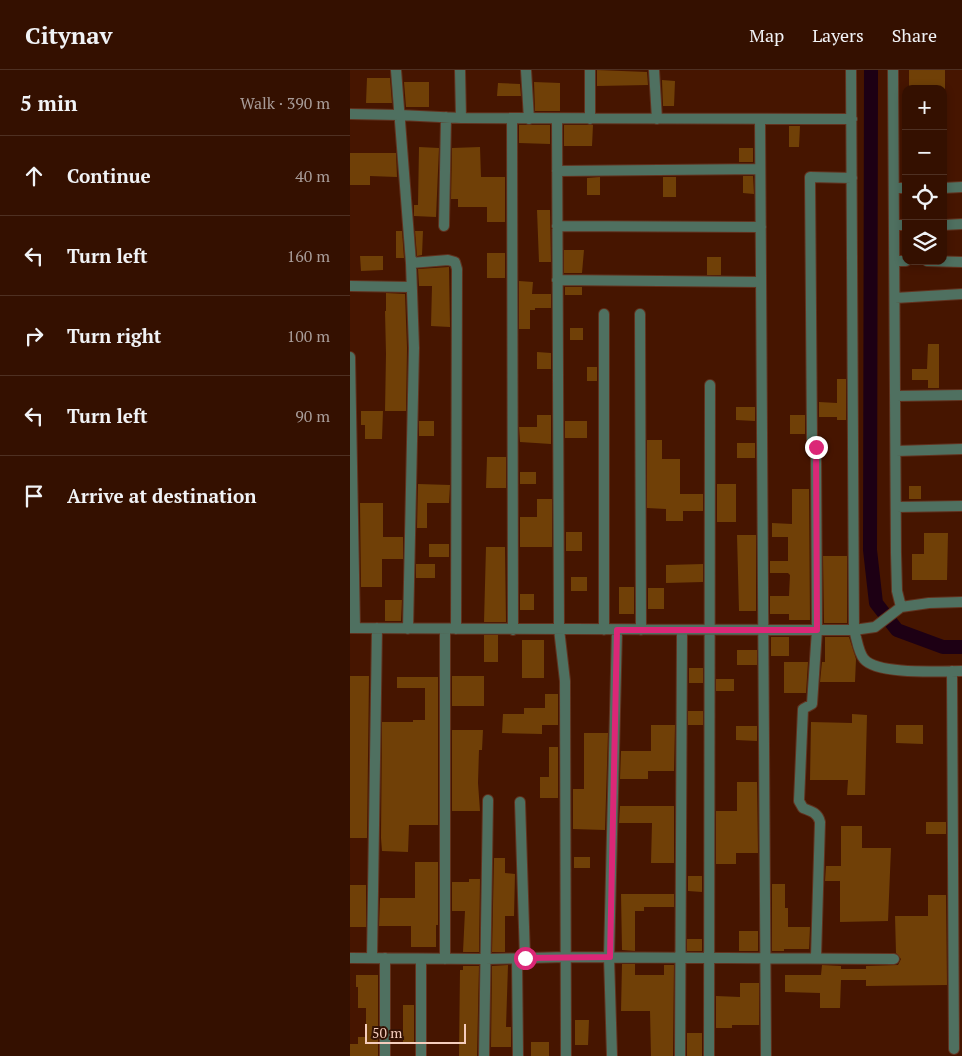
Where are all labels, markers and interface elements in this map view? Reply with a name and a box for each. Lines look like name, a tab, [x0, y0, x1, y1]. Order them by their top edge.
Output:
text: Citynav	[25, 19, 112, 51]
text: Map	[749, 23, 784, 47]
text: Layers	[812, 23, 864, 47]
text: Share	[892, 23, 937, 47]
map controls	[902, 85, 947, 265]
button: +	[902, 85, 947, 130]
text: 5 min	[20, 89, 77, 117]
text: Walk · 390 m	[240, 92, 330, 114]
button: −	[902, 130, 947, 175]
icon: ahead	[20, 162, 48, 190]
text: Continue	[67, 163, 151, 188]
text: 40 m	[295, 165, 330, 187]
button: locate	[902, 175, 947, 220]
button: layers	[902, 220, 947, 265]
icon: left	[20, 242, 48, 270]
text: Turn left	[67, 243, 148, 268]
text: 160 m	[287, 245, 330, 267]
icon: right	[20, 322, 48, 350]
text: Turn right	[67, 323, 161, 348]
text: 100 m	[287, 325, 330, 347]
icon: left	[20, 402, 48, 430]
text: Turn left	[67, 403, 148, 428]
text: 90 m	[295, 405, 330, 427]
route end	[805, 436, 828, 459]
icon: arrive	[20, 482, 48, 510]
text: Arrive at destination	[67, 483, 256, 508]
route start	[514, 947, 537, 970]
scale bar	[365, 1021, 466, 1044]
text: 50 m	[372, 1023, 402, 1042]

